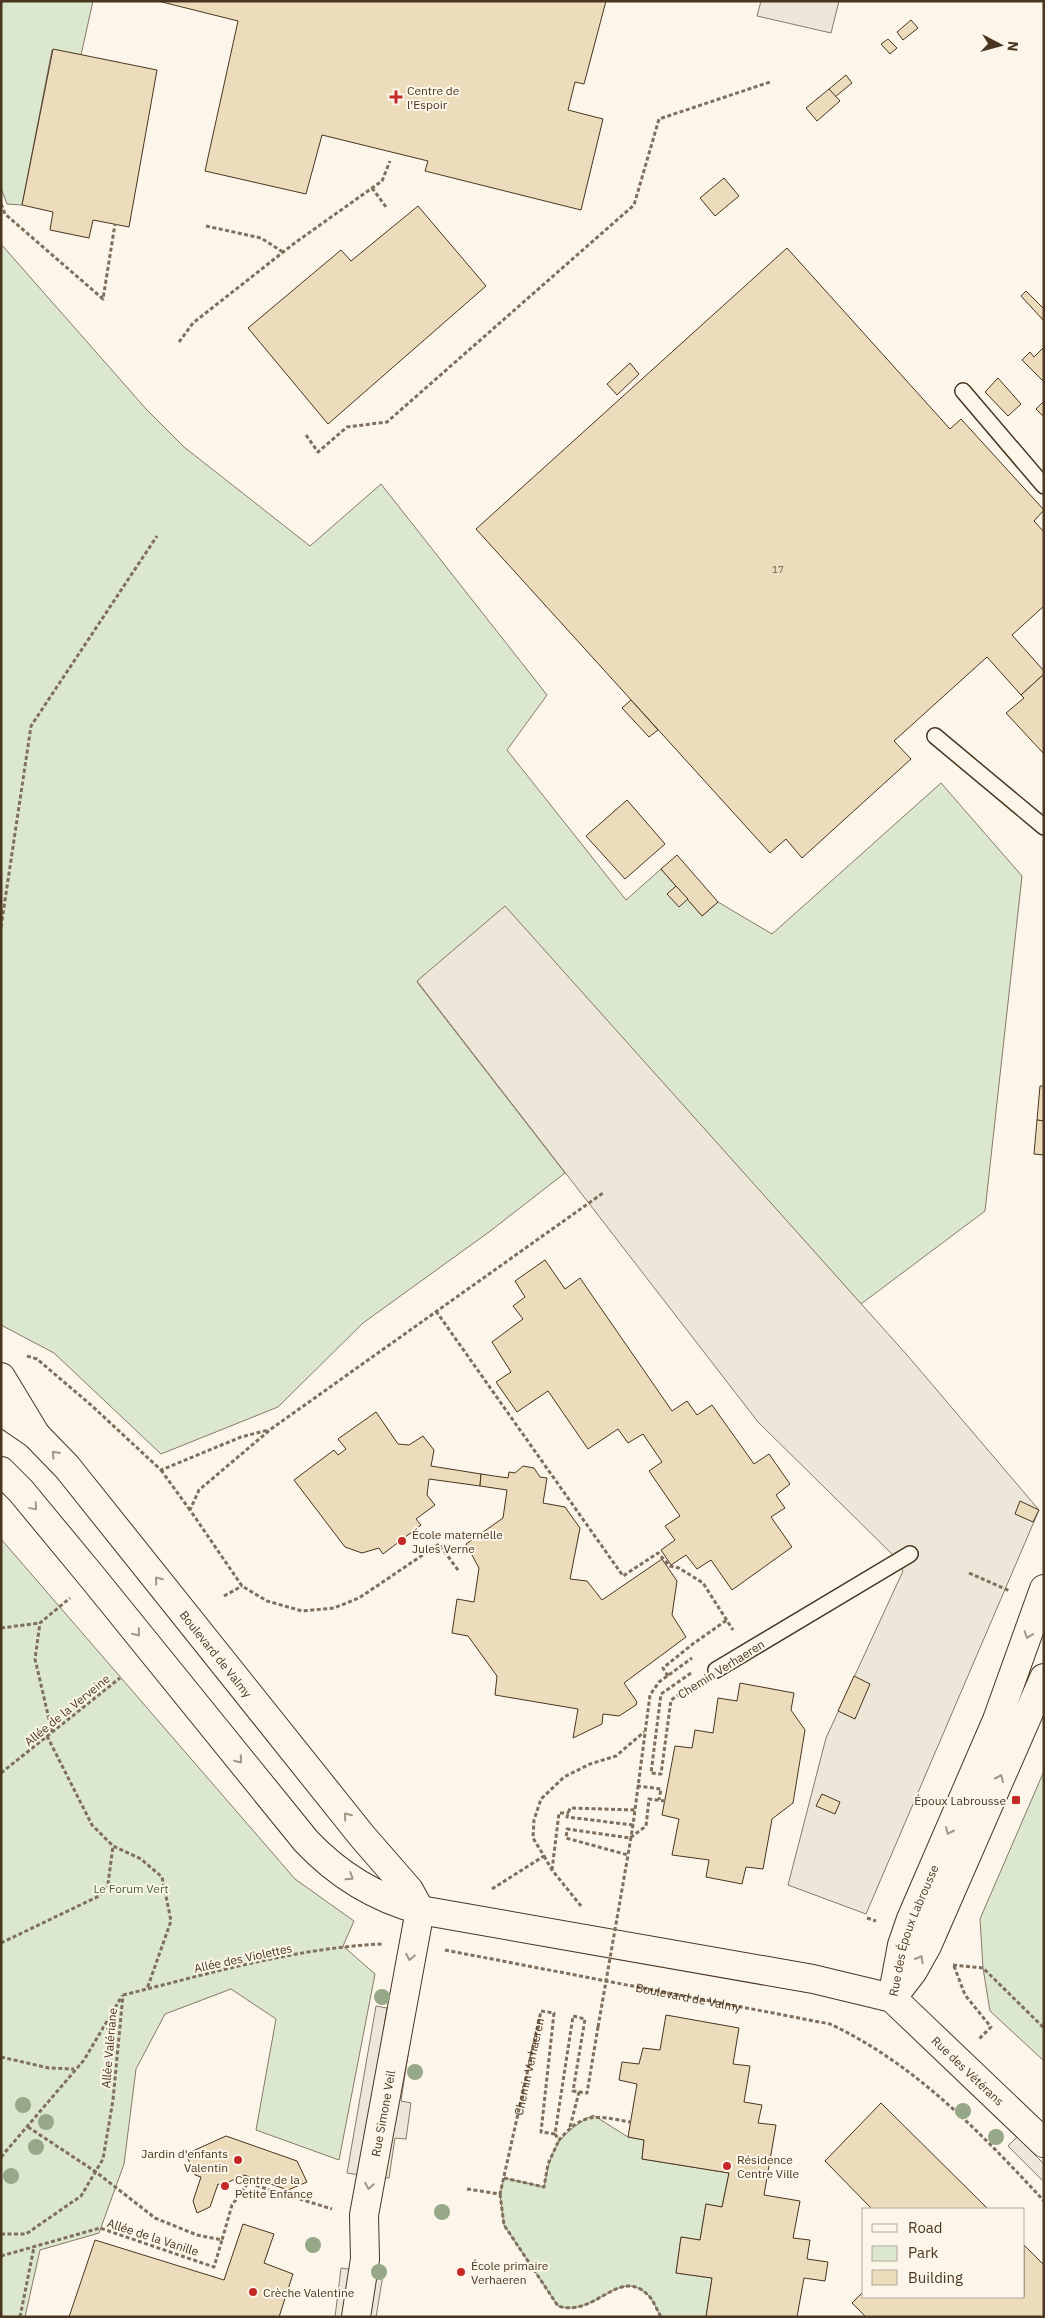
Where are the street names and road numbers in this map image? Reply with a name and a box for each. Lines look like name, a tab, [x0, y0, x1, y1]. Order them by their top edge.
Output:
street label: Boulevard de Valmy	[177, 1607, 256, 1700]
street label: Chemin Verhaeren	[675, 1636, 767, 1702]
street label: Allée de la Verveine	[21, 1671, 113, 1749]
street label: Rue des Époux Labrousse	[885, 1862, 941, 1998]
street label: Allée des Violettes	[193, 1940, 294, 1976]
street label: Boulevard de Valmy	[635, 1979, 742, 2014]
street label: Allée Valériane	[98, 2007, 120, 2089]
street label: Chemin Verhaeren	[510, 2016, 547, 2117]
street label: Rue des Vétérans	[929, 2033, 1007, 2109]
street label: Rue Simone Veil	[367, 2069, 398, 2158]
street label: Allée de la Vanille	[105, 2215, 201, 2259]

